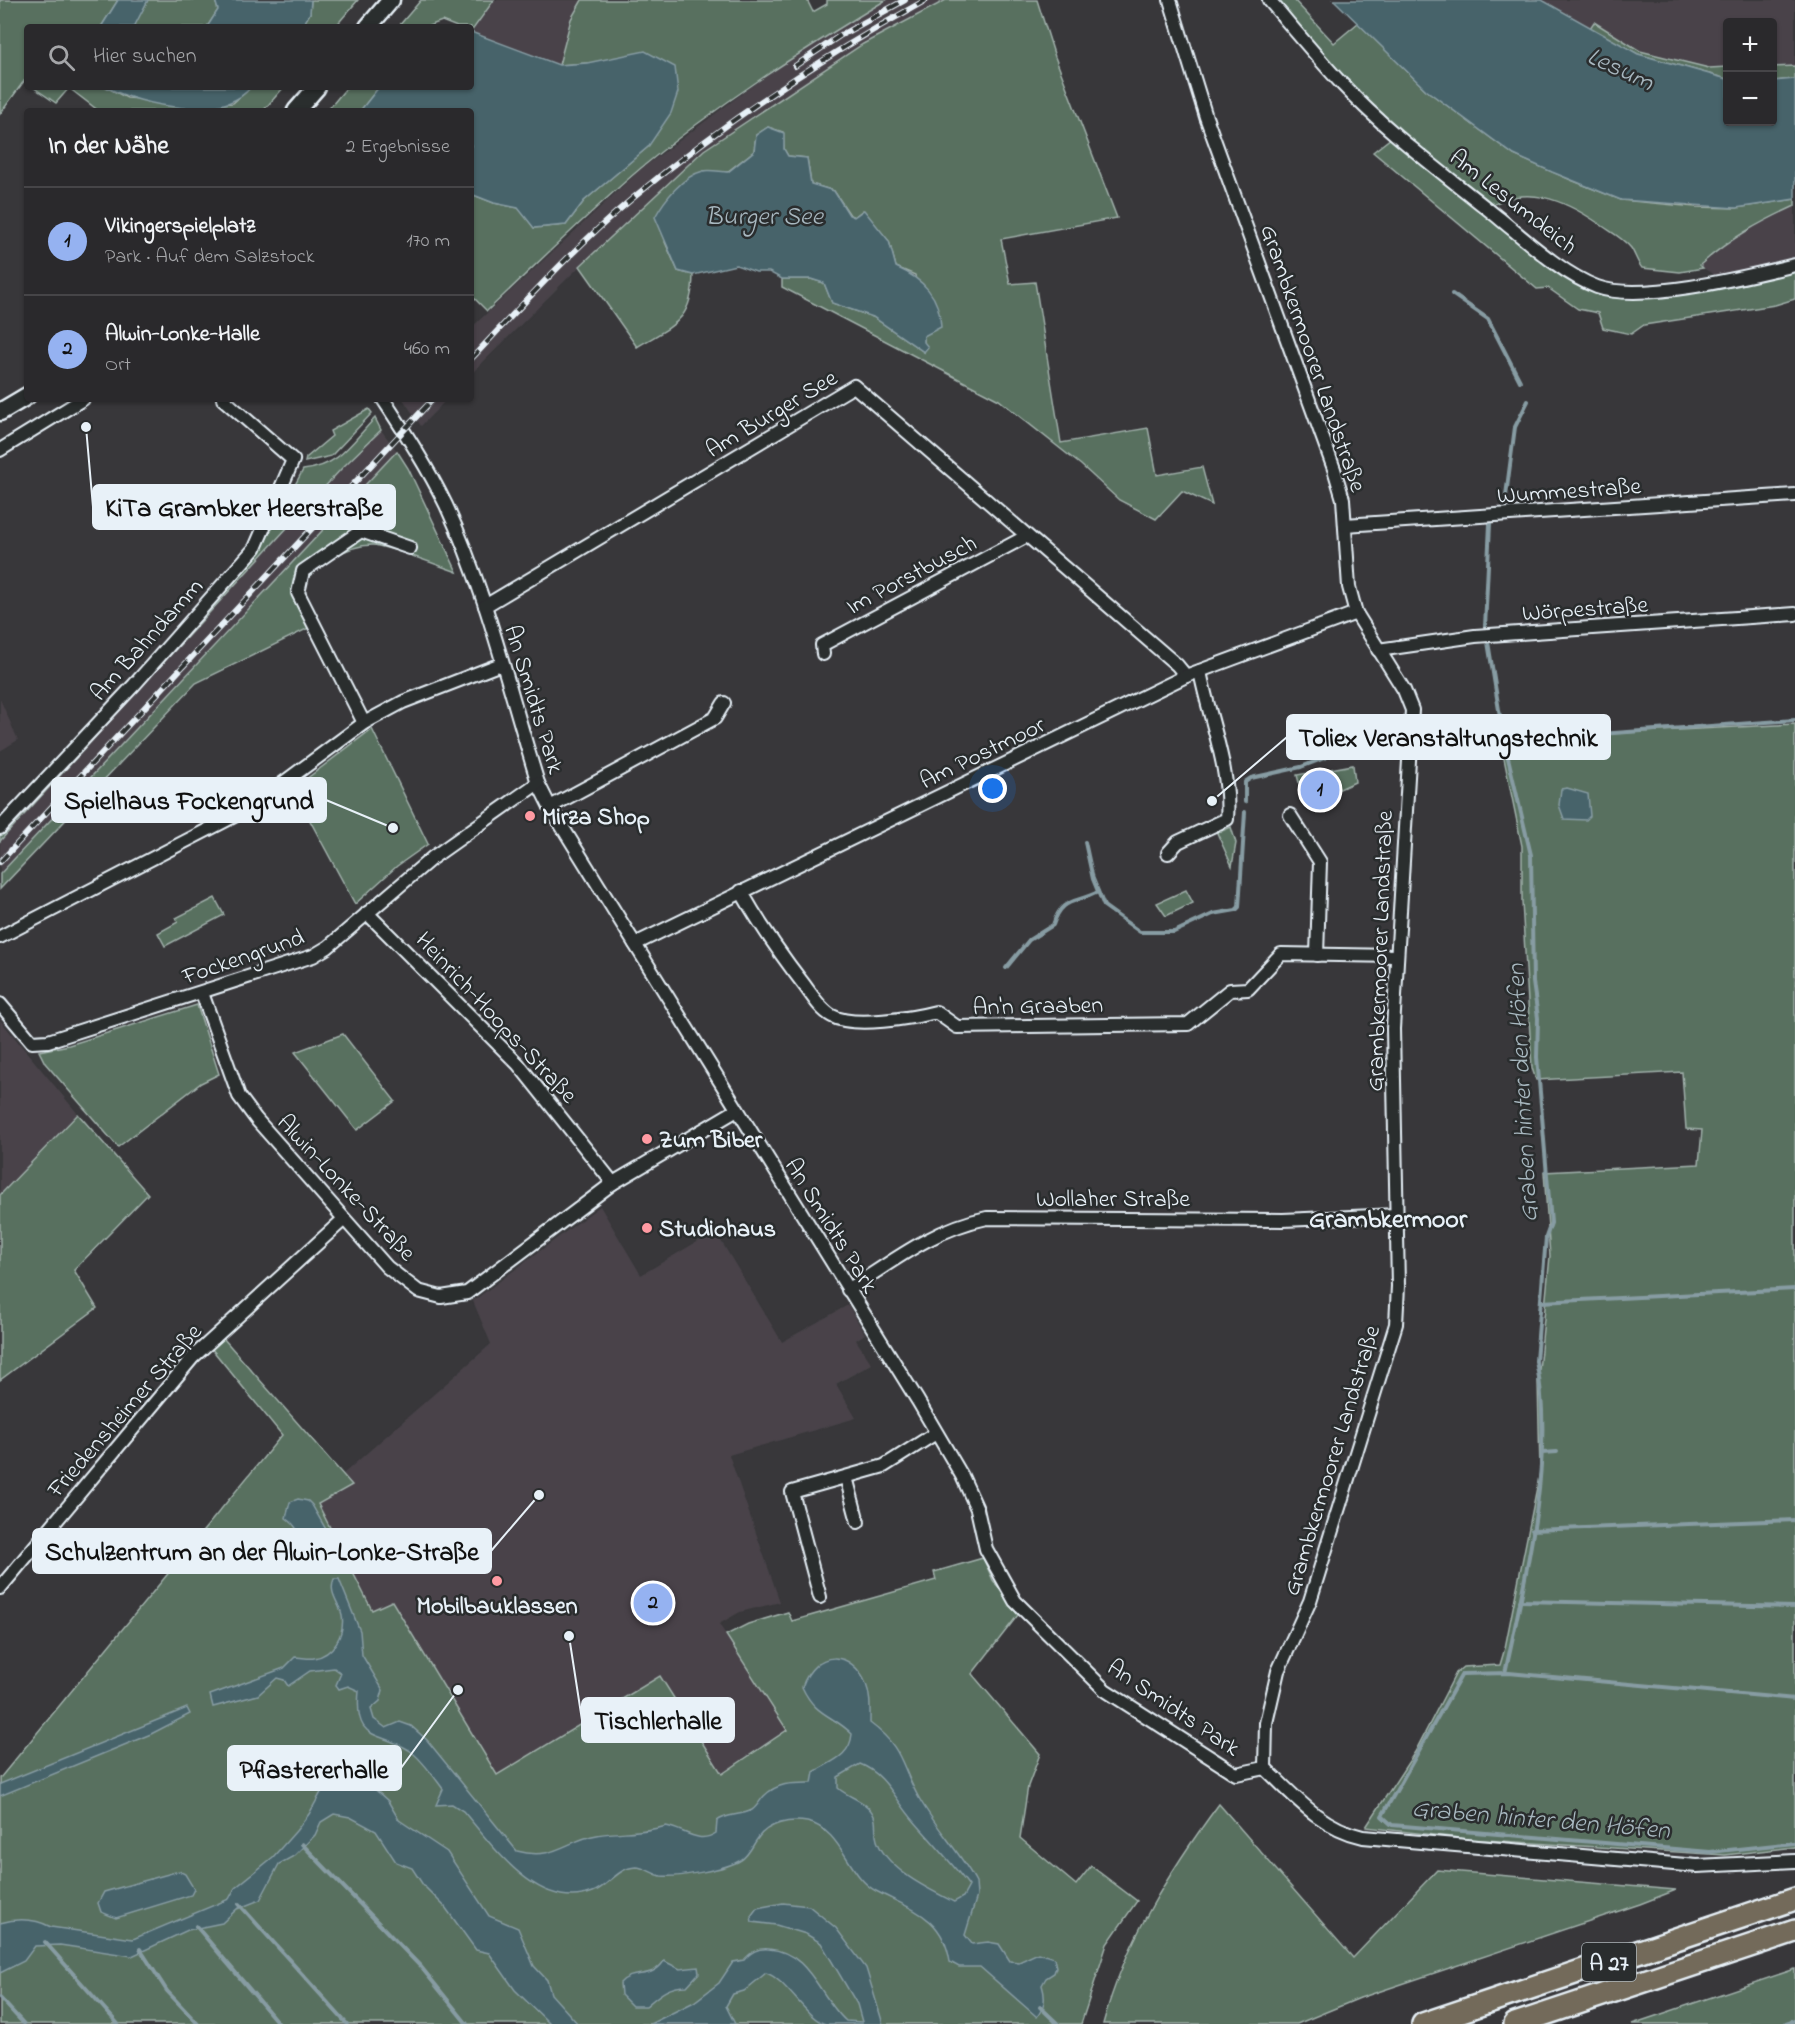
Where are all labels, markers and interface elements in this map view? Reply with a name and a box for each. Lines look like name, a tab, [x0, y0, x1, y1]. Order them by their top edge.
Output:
map controls	[1723, 18, 1777, 126]
button: +	[1723, 18, 1777, 72]
search box	[24, 24, 474, 90]
water label: Lesum	[1580, 39, 1660, 103]
icon: search	[45, 41, 78, 74]
text: Hier suchen	[93, 41, 197, 73]
button: −	[1723, 72, 1777, 126]
text: In der Nähe	[48, 128, 169, 166]
text: 2 Ergebnisse	[345, 133, 450, 162]
street label: Am Lesumdeich	[1441, 142, 1584, 264]
water label: Burger See	[705, 199, 824, 237]
text: Vikingerspielplatz	[105, 211, 256, 243]
street label: Grambkermoorer Landstraße	[1249, 220, 1374, 498]
text: 1	[64, 227, 71, 256]
text: 170 m	[406, 227, 450, 256]
text: Park · Auf dem Salzstock	[105, 243, 314, 272]
text: Alwin-Lonke-Halle	[105, 319, 260, 351]
text: 2	[63, 335, 72, 364]
text: 460 m	[404, 335, 450, 364]
text: Ort	[105, 351, 131, 380]
street label: Am Burger See	[700, 362, 845, 468]
street label: Wummestraße	[1496, 470, 1643, 515]
callout: KiTa Grambker Heerstraße	[93, 485, 395, 529]
text: KiTa Grambker Heerstraße	[105, 491, 384, 529]
street label: Im Porstbusch	[841, 527, 984, 625]
street label: Am Bahndamm	[83, 571, 213, 710]
street label: Wörpestraße	[1521, 589, 1650, 632]
street label: An Smidts Park	[493, 621, 572, 779]
street label: Am Postmoor	[914, 709, 1052, 800]
callout: Toliex Veranstaltungstechnik	[1287, 715, 1610, 759]
text: Toliex Veranstaltungstechnik	[1298, 721, 1598, 760]
pin: 1	[1300, 768, 1340, 812]
your location	[978, 774, 1007, 803]
callout: Spielhaus Fockengrund	[52, 778, 326, 822]
text: Spielhaus Fockengrund	[64, 784, 314, 823]
place label: Mirza Shop	[542, 801, 650, 836]
marker: Mirza Shop	[523, 809, 537, 823]
street label: Grambkermoorer Landstraße	[1359, 810, 1404, 1092]
street label: Fockengrund	[177, 921, 310, 996]
street label: Heinrich-Hoops-Straße	[406, 925, 585, 1113]
water label: Graben hinter den Höfen	[1498, 962, 1550, 1223]
street label: An'n Graaben	[972, 989, 1104, 1026]
street label: Alwin-Lonke-Straße	[267, 1107, 423, 1270]
place label: Zum Biber	[659, 1124, 763, 1159]
marker: Zum Biber	[640, 1132, 654, 1146]
street label: An Smidts Park	[774, 1152, 886, 1301]
street label: Wollaher Straße	[1036, 1183, 1190, 1218]
district label: Grambkermoor	[1309, 1202, 1468, 1240]
place label: Studiohaus	[659, 1213, 776, 1248]
marker: Studiohaus	[640, 1221, 654, 1235]
street label: Friedensheimer Straße	[40, 1317, 212, 1507]
street label: Grambkermoorer Landstraße	[1276, 1321, 1391, 1600]
callout: Schulzentrum an der Alwin-Lonke-Straße	[33, 1529, 491, 1573]
text: Schulzentrum an der Alwin-Lonke-Straße	[45, 1535, 480, 1573]
marker: Mobilbauklassen	[490, 1574, 504, 1588]
pin: 2	[634, 1580, 672, 1626]
place label: Mobilbauklassen	[416, 1590, 578, 1625]
street label: An Smidts Park	[1099, 1651, 1247, 1767]
callout: Tischlerhalle	[582, 1698, 734, 1742]
text: Tischlerhalle	[594, 1704, 723, 1742]
callout: Pflastererhalle	[228, 1746, 401, 1790]
text: Pflastererhalle	[240, 1753, 390, 1791]
water label: Graben hinter den Höfen	[1410, 1791, 1672, 1851]
road number: A 27	[1582, 1943, 1636, 1981]

